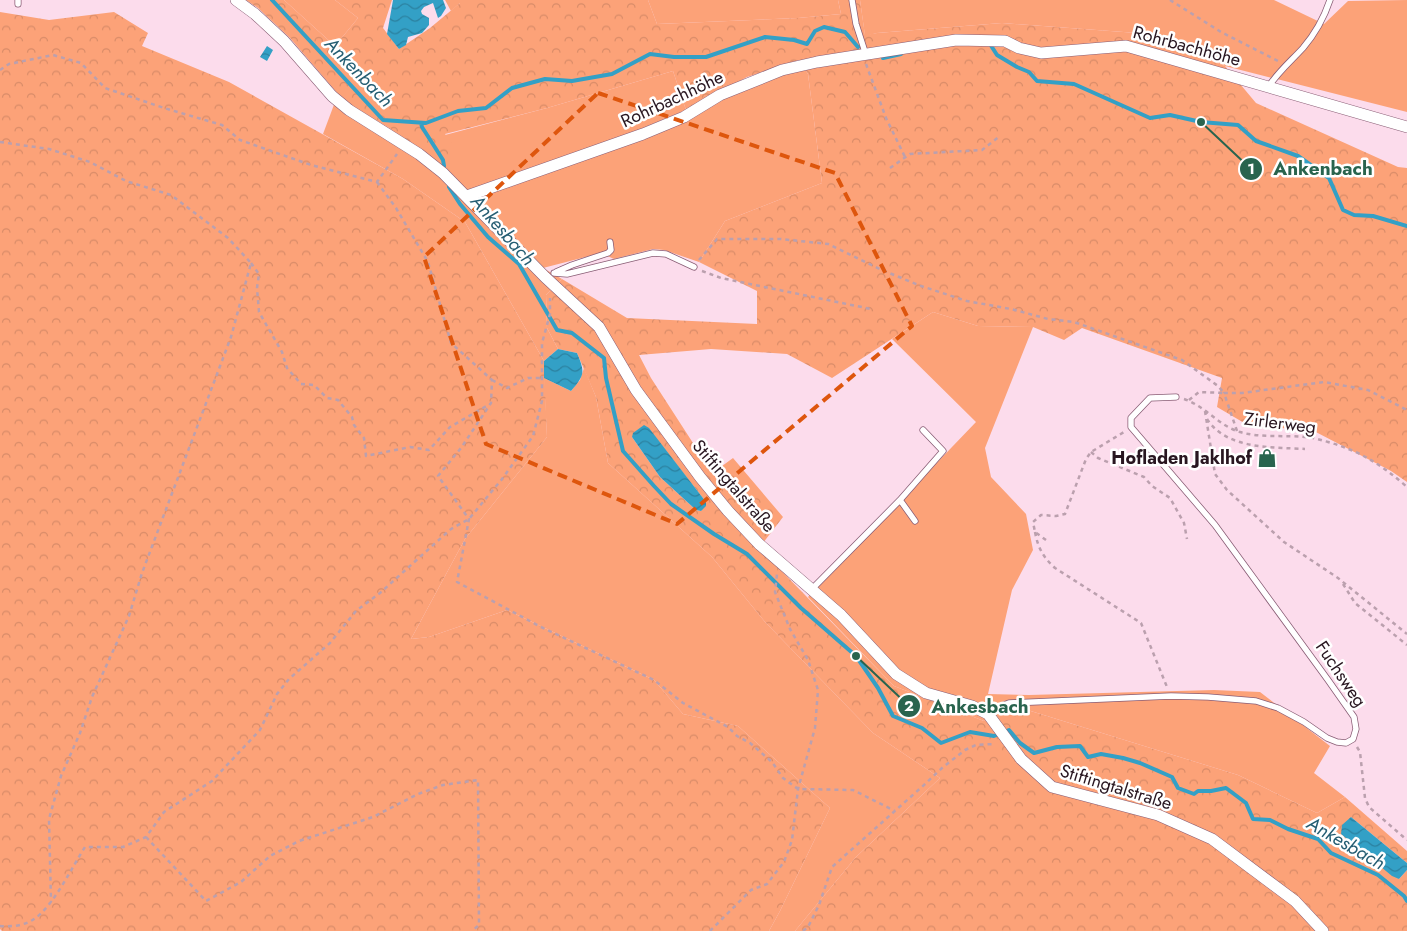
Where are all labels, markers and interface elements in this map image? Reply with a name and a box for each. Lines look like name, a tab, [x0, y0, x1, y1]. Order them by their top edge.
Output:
street label: Rohrbachhöhe	[1130, 19, 1244, 73]
water label: Ankenbach	[318, 30, 399, 113]
street label: Rohrbachhöhe	[616, 64, 728, 134]
callout: Ankenbach	[1238, 152, 1383, 186]
text: Ankenbach	[1272, 155, 1373, 182]
text: 1	[1247, 158, 1255, 180]
water label: Ankesbach	[464, 188, 541, 271]
street label: Zirlerweg	[1243, 406, 1317, 440]
street label: Stiftingtalstraße	[686, 434, 782, 538]
place label: Hofladen Jaklhof	[1111, 445, 1253, 471]
shop icon: Hofladen Jaklhof	[1256, 447, 1278, 469]
street label: Fuchsweg	[1309, 636, 1373, 712]
callout: Ankesbach	[896, 689, 1038, 723]
text: Ankesbach	[930, 693, 1029, 720]
text: 2	[904, 695, 914, 717]
street label: Stiftingtalstraße	[1057, 758, 1175, 816]
water label: Ankesbach	[1301, 809, 1390, 876]

